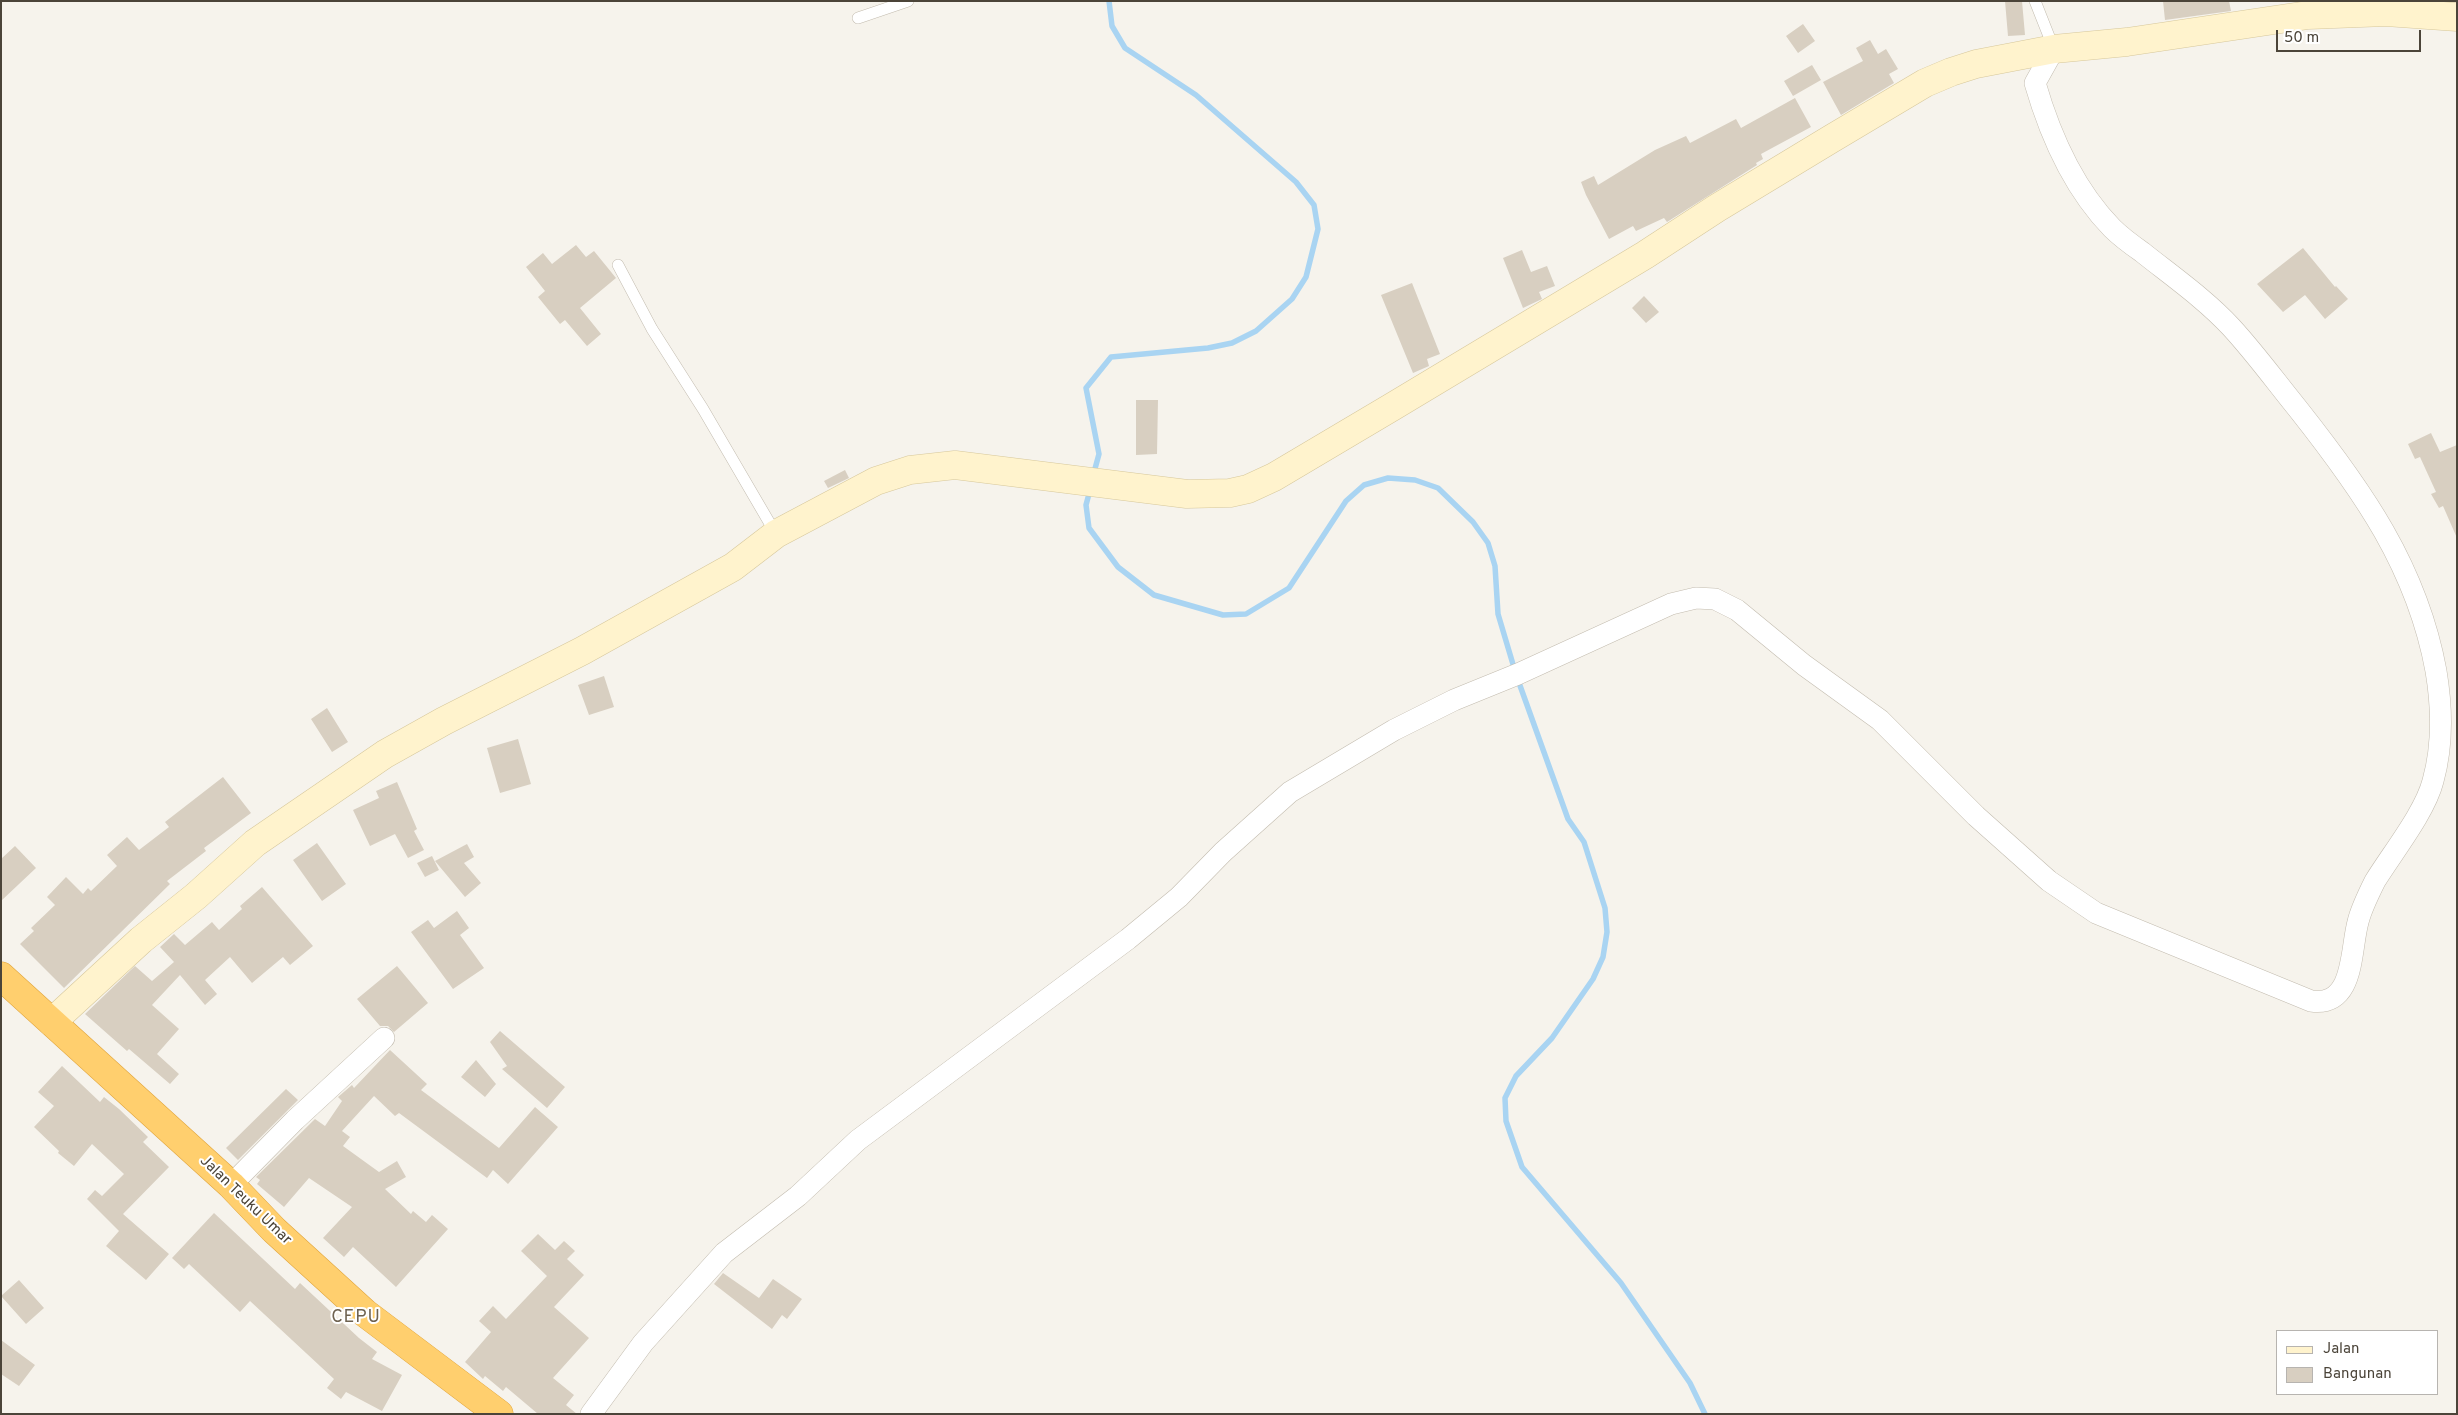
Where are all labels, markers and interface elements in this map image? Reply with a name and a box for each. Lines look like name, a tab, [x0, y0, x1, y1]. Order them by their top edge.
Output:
scale bar	[2278, 20, 2423, 52]
text: 50 m	[2284, 29, 2319, 48]
street label: Jalan Teuku Umar	[195, 1153, 295, 1249]
district label: CEPU	[331, 1307, 381, 1329]
legend	[2276, 1330, 2438, 1395]
text: Jalan	[2323, 1340, 2360, 1359]
text: Bangunan	[2323, 1365, 2392, 1384]

